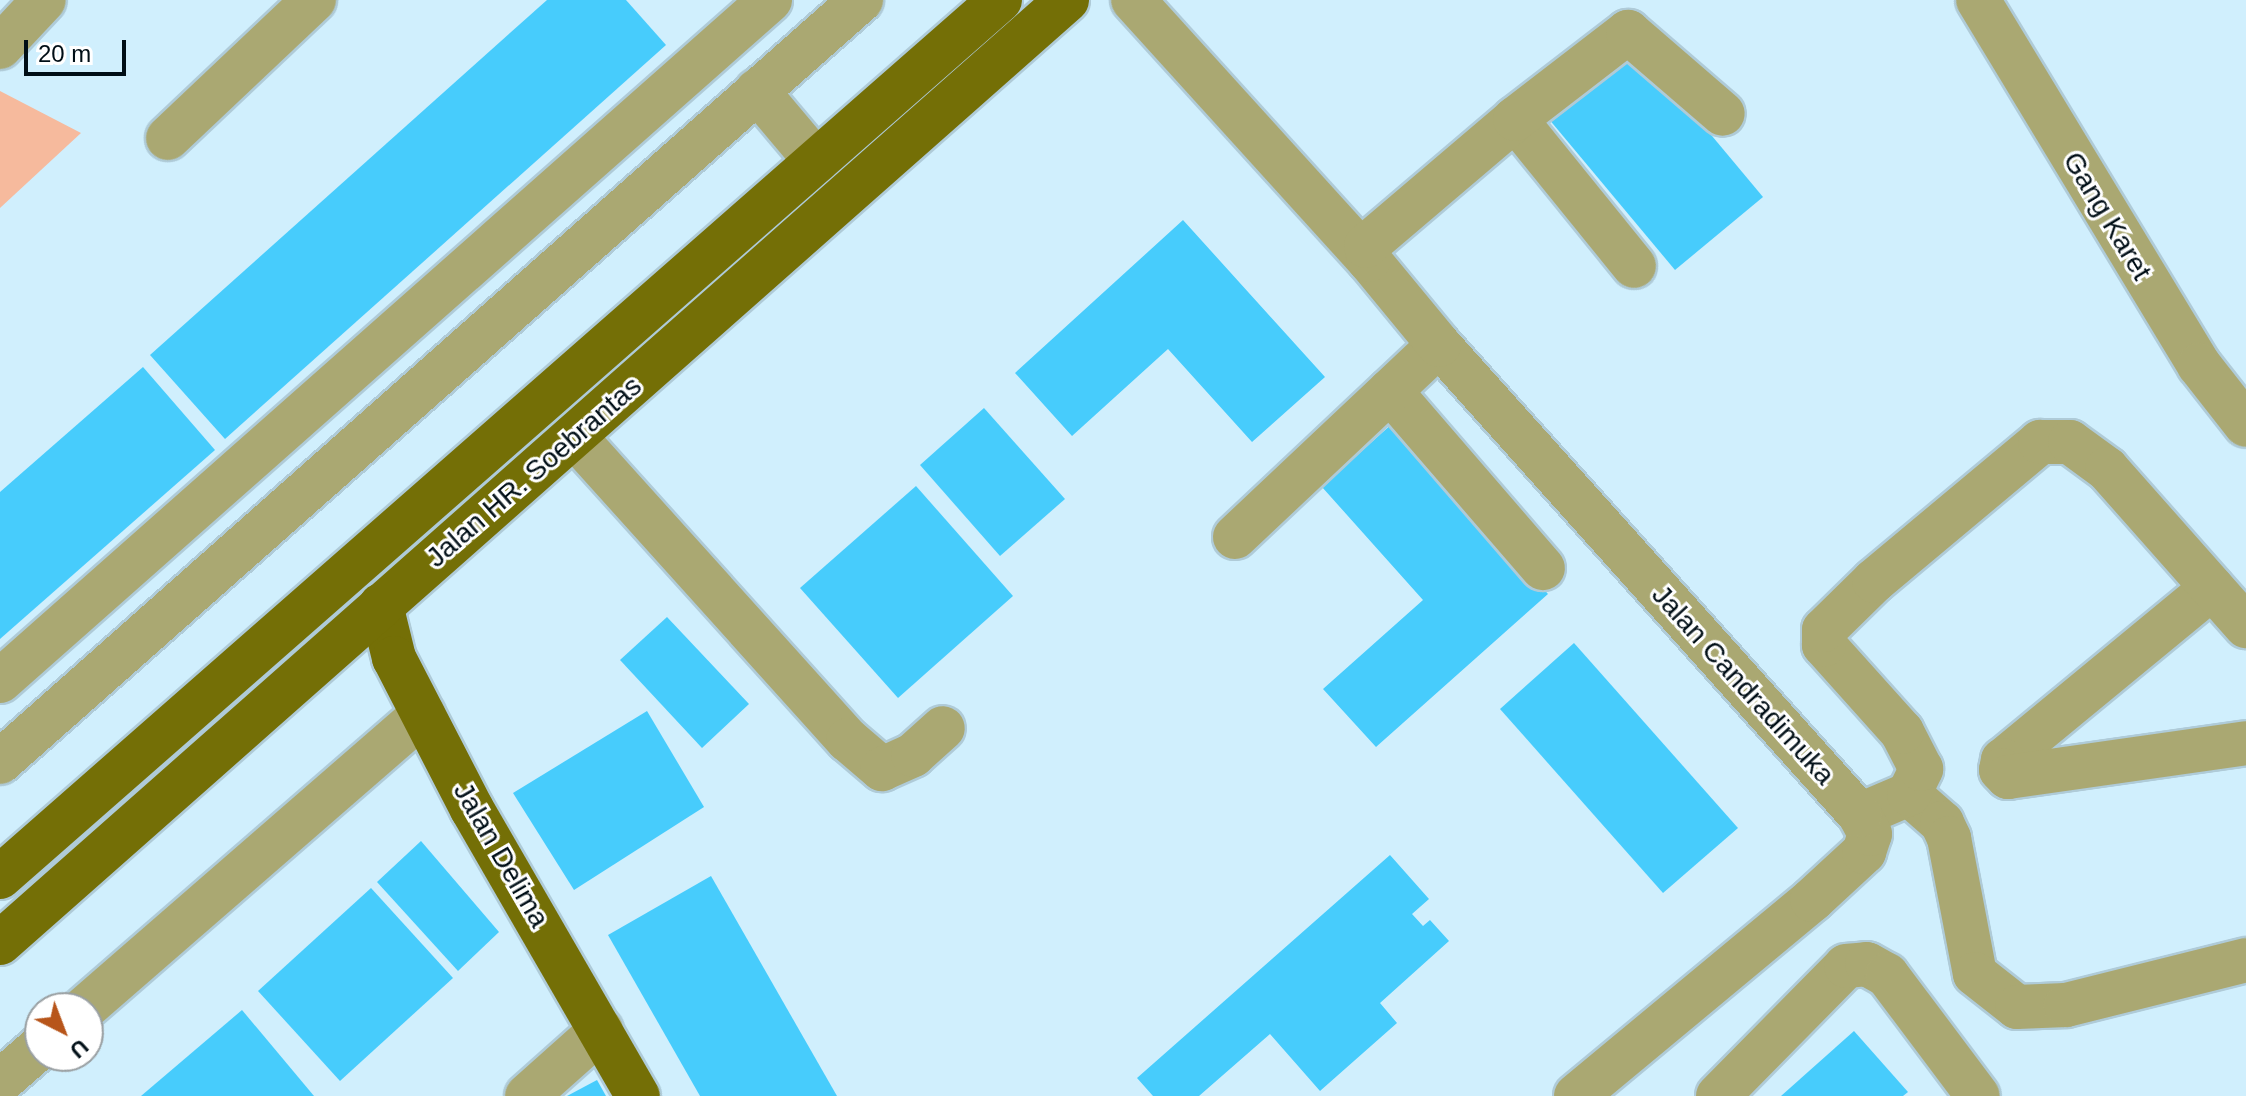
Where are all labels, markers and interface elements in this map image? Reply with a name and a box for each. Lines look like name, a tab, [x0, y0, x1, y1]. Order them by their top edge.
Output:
scale bar	[28, 24, 130, 74]
text: 20 m	[38, 40, 91, 67]
street label: Gang Karet	[2056, 146, 2158, 286]
street label: Jalan HR. Soebrantas	[420, 369, 648, 575]
street label: Jalan Candradimuka	[1645, 578, 1841, 792]
street label: Jalan Delima	[446, 777, 556, 933]
north arrow	[24, 992, 104, 1072]
text: U	[65, 1034, 93, 1063]

